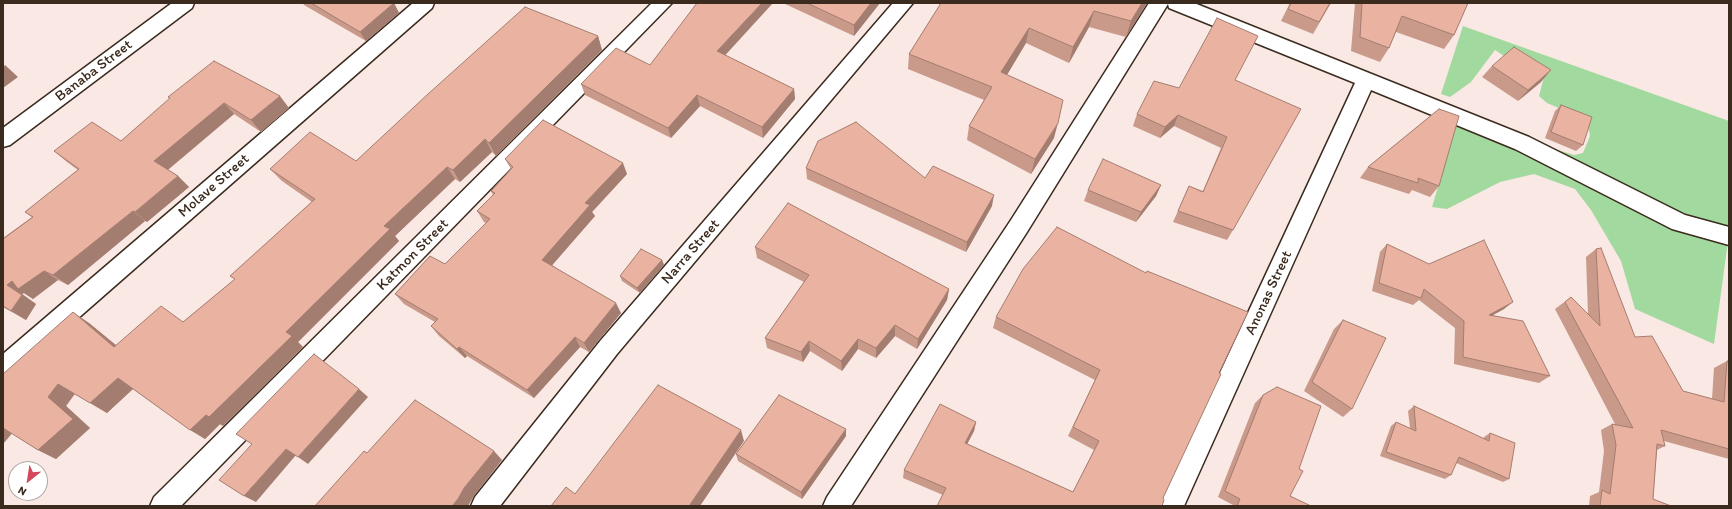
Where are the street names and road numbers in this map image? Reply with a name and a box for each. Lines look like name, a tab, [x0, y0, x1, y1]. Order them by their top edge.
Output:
street label: Banaba Street	[52, 36, 136, 106]
street label: Molave Street	[175, 150, 253, 222]
street label: Katmon Street	[373, 215, 453, 295]
street label: Narra Street	[658, 216, 724, 288]
street label: Anonas Street	[1242, 248, 1296, 338]

